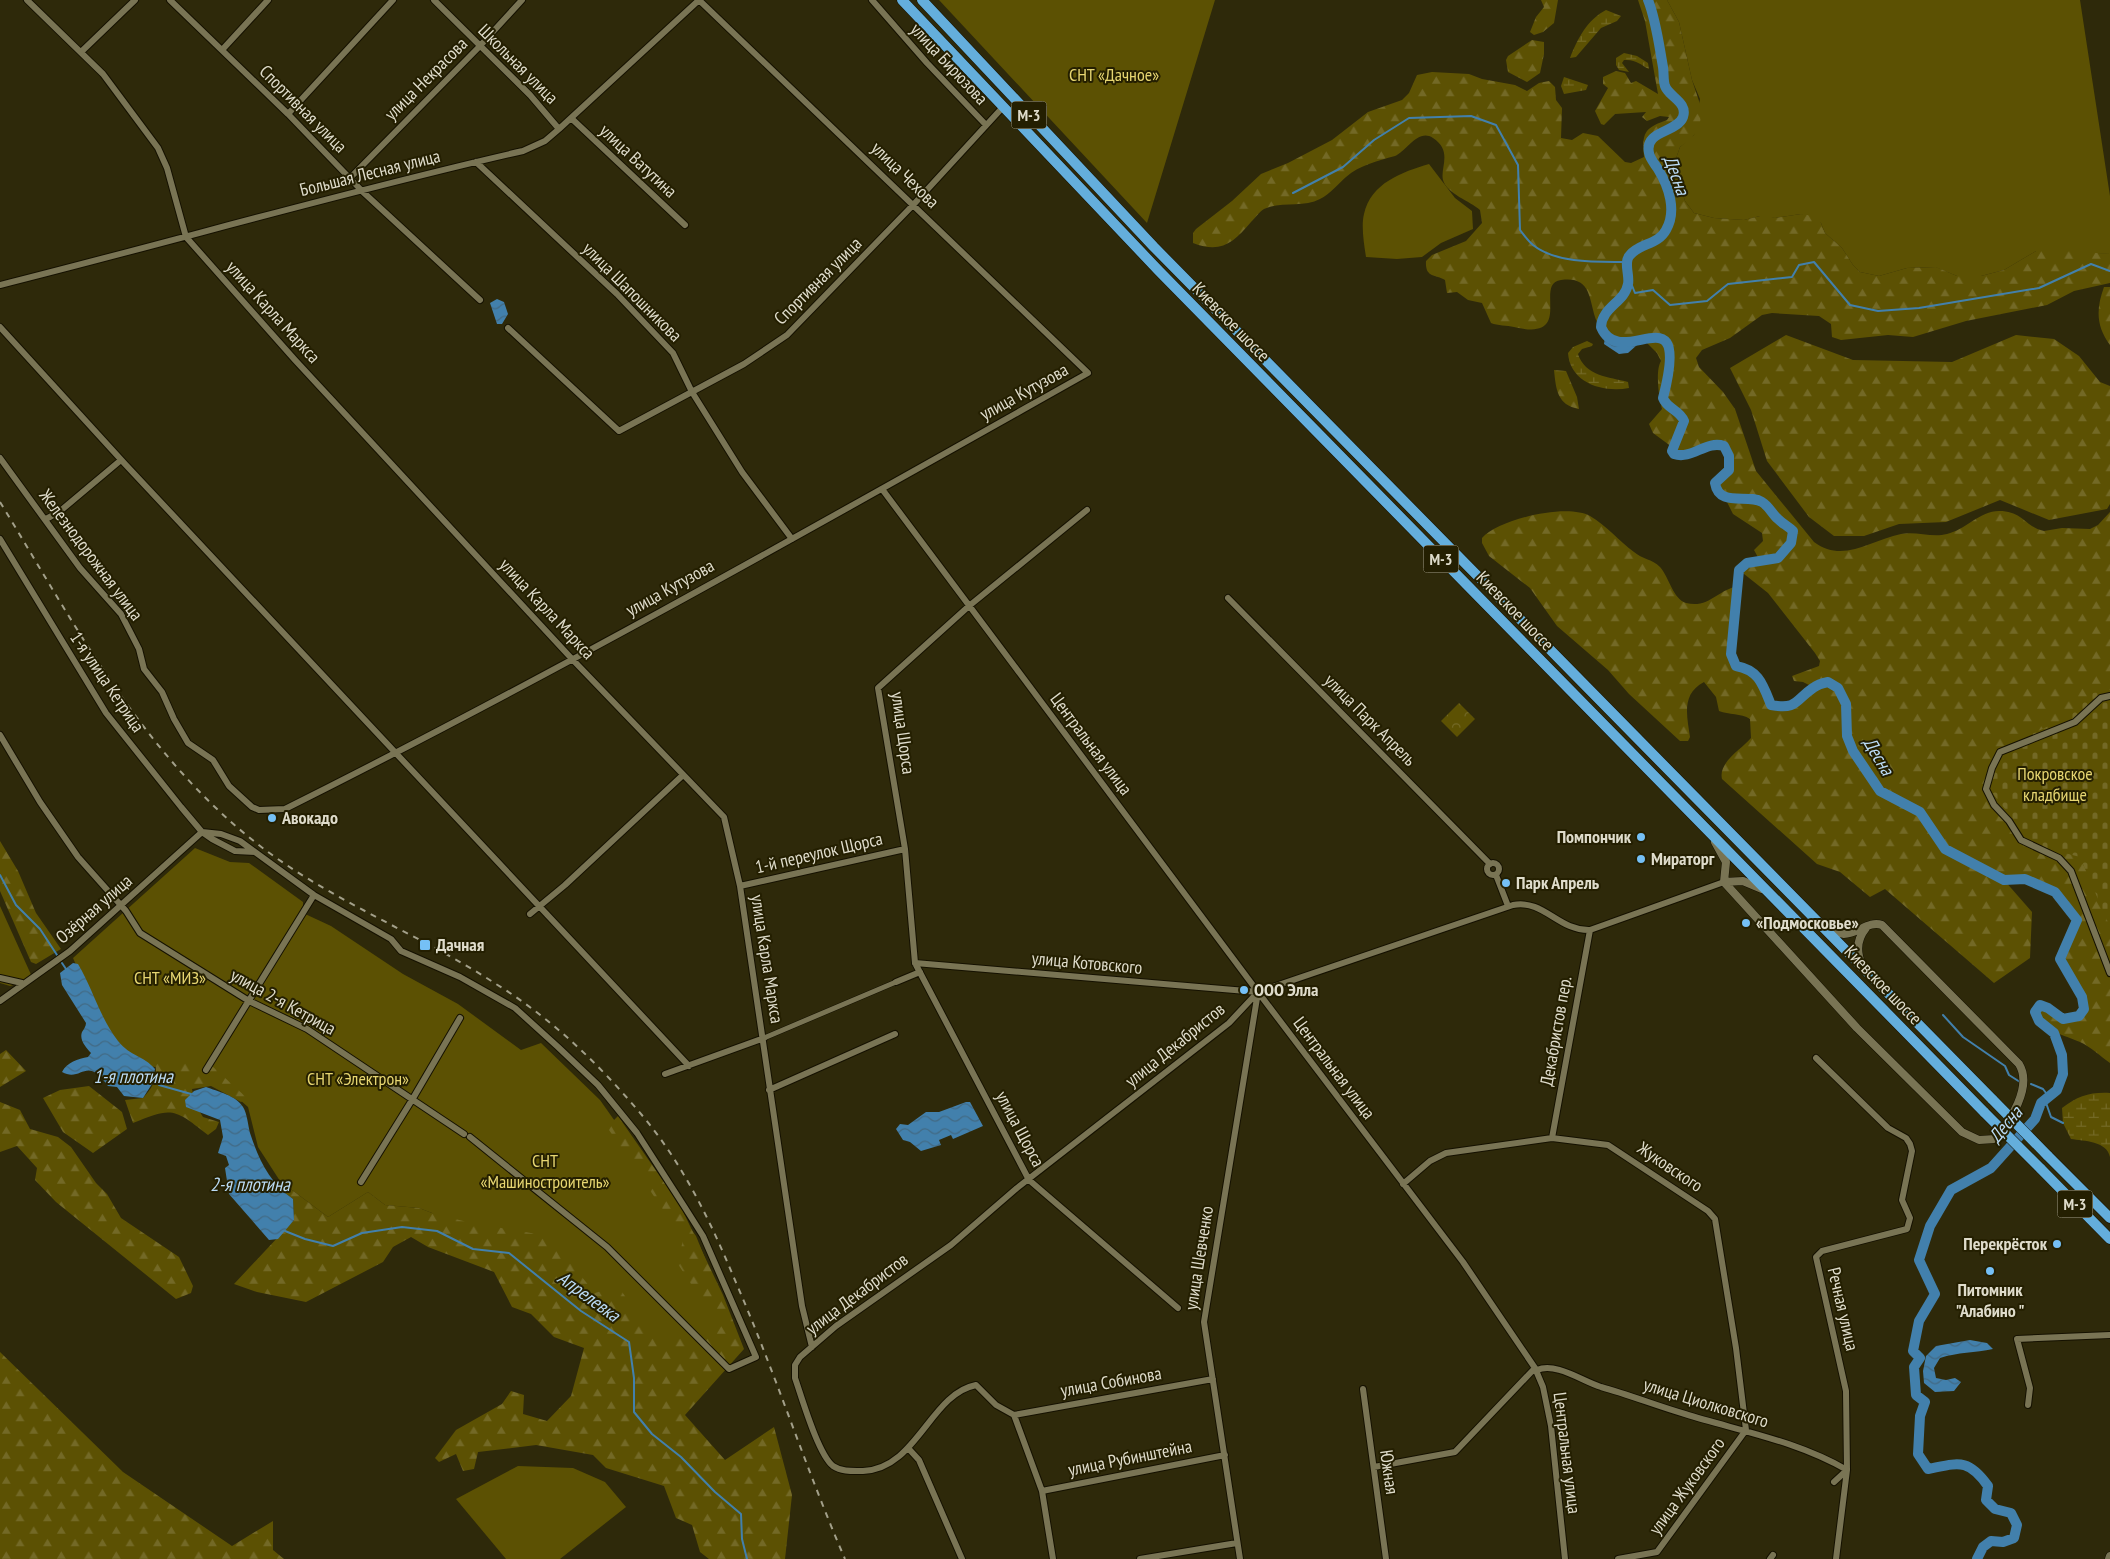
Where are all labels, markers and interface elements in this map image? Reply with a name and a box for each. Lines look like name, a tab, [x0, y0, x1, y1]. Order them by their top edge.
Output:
street label: улица Бирюзова	[906, 18, 993, 109]
street label: Школьная улица	[473, 19, 563, 109]
street label: улица Некрасова	[379, 32, 472, 125]
street label: Спортивная улица	[255, 60, 352, 157]
park label: СНТ «Дачное»	[1069, 63, 1159, 86]
road number: М-3	[1012, 102, 1046, 128]
street label: улица Ватутина	[595, 119, 682, 202]
street label: улица Чехова	[866, 136, 944, 213]
street label: Большая Лесная улица	[297, 144, 442, 201]
water label: Десна	[1658, 151, 1696, 199]
street label: Спортивная улица	[769, 232, 866, 329]
street label: улица Шапошникова	[578, 237, 687, 346]
street label: улица Карла Маркса	[221, 256, 325, 368]
street label: Киевское шоссе	[1188, 277, 1275, 366]
street label: улица Кутузова	[976, 358, 1072, 425]
street label: Железнодорожная улица	[34, 484, 148, 625]
road number: М-3	[1424, 546, 1458, 572]
street label: улица Карла Маркса	[495, 553, 600, 664]
street label: улица Кутузова	[622, 554, 718, 621]
street label: Киевское шоссе	[1472, 566, 1559, 655]
street label: 1-я улица Кетрица	[65, 627, 150, 737]
street label: улица Парк Апрель	[1319, 669, 1421, 771]
street label: Центральная улица	[1045, 688, 1137, 799]
street label: улица Щорса	[886, 690, 921, 776]
water label: Десна	[1858, 732, 1900, 781]
park label: Покровское кладбище	[2017, 762, 2093, 806]
place label: Авокадо	[281, 806, 338, 829]
marker: Авокадо	[266, 812, 278, 824]
place label: Помпончик	[1557, 825, 1632, 848]
street label: 1-й переулок Щорса	[753, 827, 885, 878]
marker: Помпончик	[1635, 831, 1647, 843]
place label: Мираторг	[1651, 847, 1715, 870]
marker: Мираторг	[1635, 853, 1647, 865]
street label: Озёрная улица	[51, 869, 137, 948]
place label: Парк Апрель	[1516, 871, 1600, 894]
marker: Парк Апрель	[1500, 877, 1512, 889]
street label: улица Карла Маркса	[746, 893, 789, 1025]
place label: «Подмосковье»	[1756, 911, 1859, 934]
marker: «Подмосковье»	[1740, 917, 1752, 929]
place label: Дачная	[436, 933, 484, 956]
marker: Дачная	[418, 938, 432, 952]
street label: Киевское шоссе	[1840, 940, 1927, 1029]
street label: улица Котовского	[1031, 946, 1143, 979]
street label: улица 2-я Кетрица	[227, 963, 340, 1040]
park label: СНТ «МИЗ»	[134, 966, 206, 989]
street label: Декабристов пер.	[1535, 974, 1577, 1088]
place label: ООО Элла	[1254, 978, 1318, 1001]
marker: ООО Элла	[1238, 984, 1250, 996]
street label: улица Декабристов	[1120, 997, 1229, 1092]
street label: Центральная улица	[1288, 1012, 1380, 1123]
water label: 1-я плотина	[93, 1064, 174, 1088]
park label: СНТ «Электрон»	[307, 1067, 409, 1090]
street label: улица Щорса	[991, 1087, 1050, 1171]
water label: Десна	[1982, 1100, 2028, 1148]
street label: Жуковского	[1632, 1136, 1708, 1197]
park label: СНТ «Машиностроитель»	[480, 1149, 610, 1193]
water label: 2-я плотина	[210, 1172, 291, 1196]
road number: М-3	[2058, 1190, 2092, 1218]
street label: улица Шевченко	[1179, 1204, 1218, 1312]
place label: Перекрёсток	[1963, 1232, 2048, 1255]
marker: Перекрёсток	[2051, 1238, 2063, 1250]
street label: улица Декабристов	[801, 1248, 912, 1339]
water label: Апрелевка	[553, 1265, 626, 1327]
street label: Речная улица	[1823, 1265, 1864, 1353]
marker: Питомник "Алабино "	[1984, 1265, 1996, 1277]
place label: Питомник "Алабино "	[1956, 1278, 2024, 1322]
street label: улица Собинова	[1059, 1361, 1163, 1402]
street label: улица Циолковского	[1641, 1373, 1772, 1433]
street label: Центральная улица	[1549, 1391, 1586, 1515]
street label: улица Жуковского	[1644, 1432, 1730, 1539]
street label: улица Рубинштейна	[1066, 1434, 1194, 1481]
street label: Южная	[1375, 1448, 1404, 1496]

